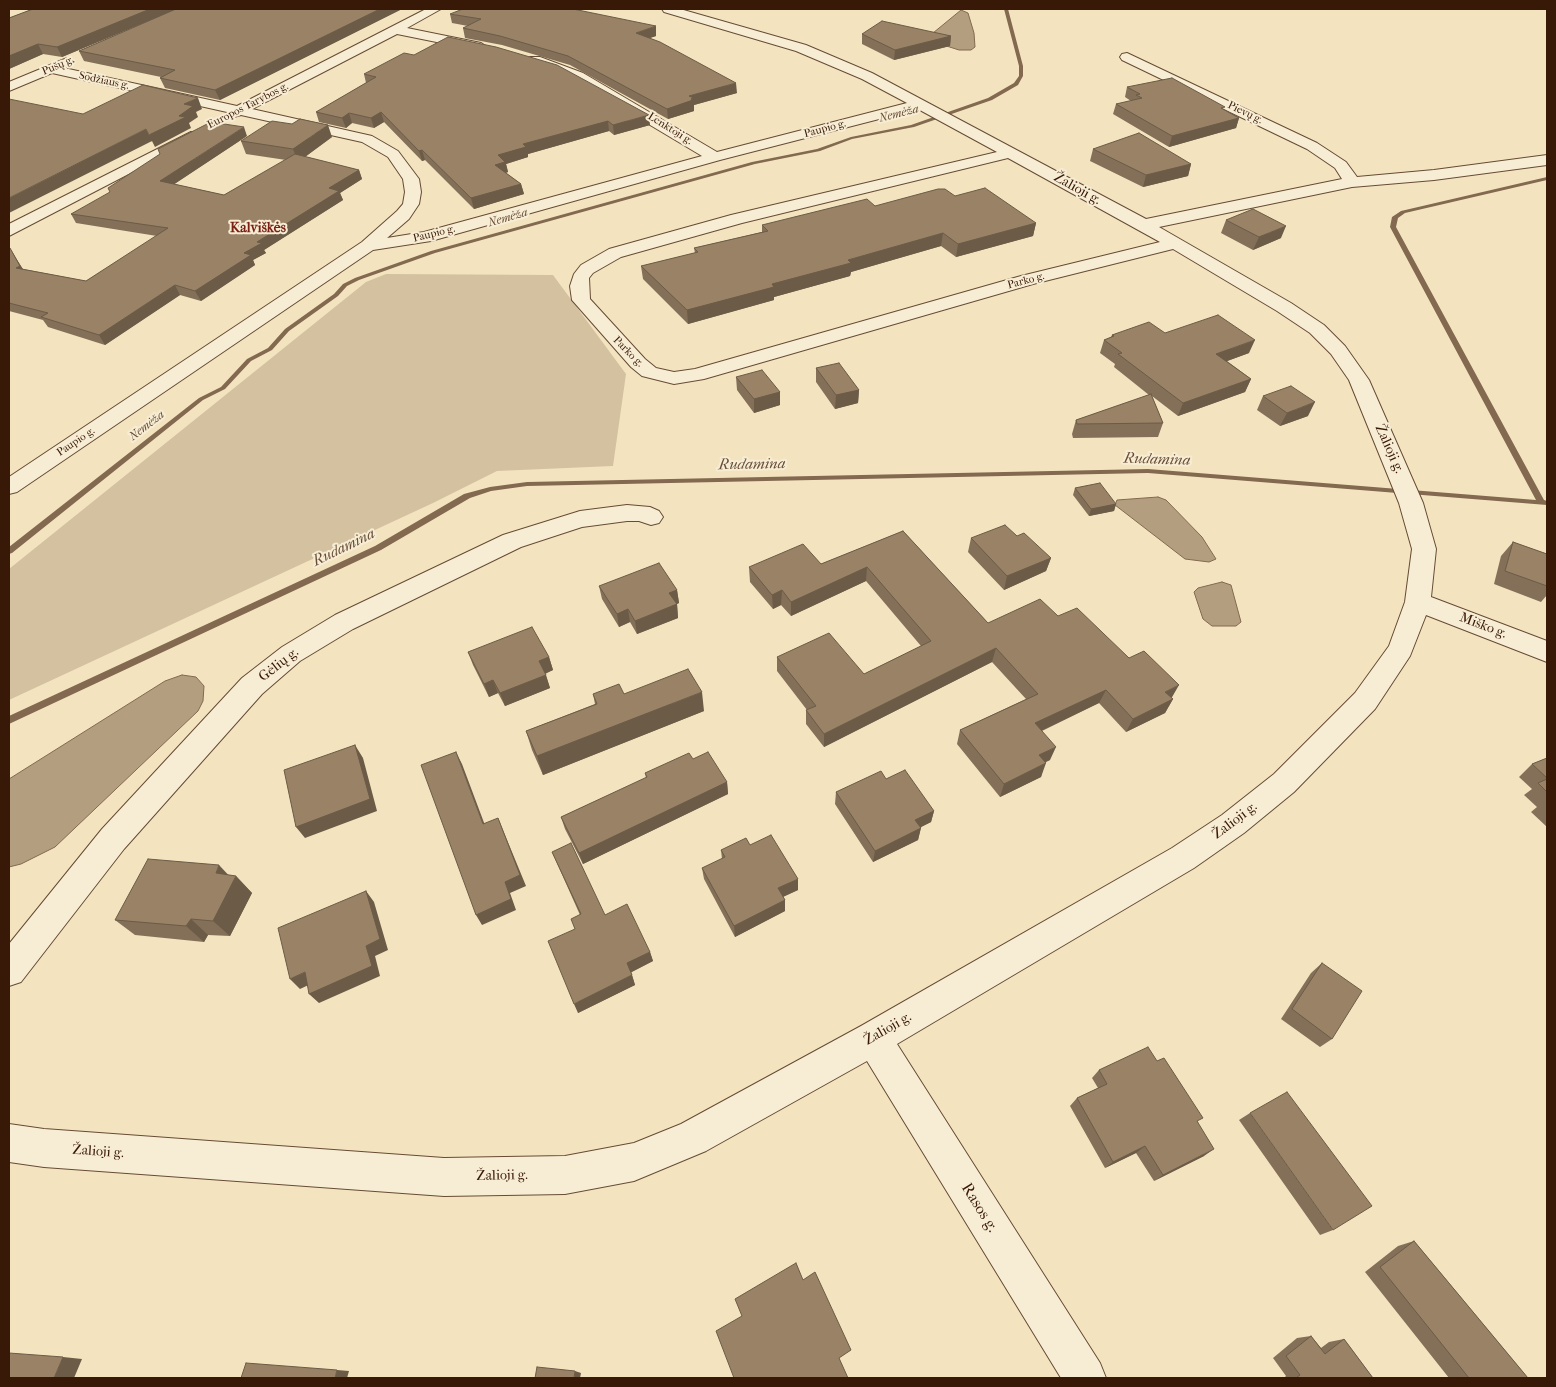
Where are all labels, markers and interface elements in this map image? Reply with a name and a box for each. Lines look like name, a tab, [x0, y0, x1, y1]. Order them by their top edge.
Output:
street label: Pušų g.	[40, 53, 76, 79]
street label: Sodžiaus g.	[78, 69, 130, 93]
street label: Europos Tarybos g.	[205, 80, 291, 132]
street label: Pievų g.	[1225, 99, 1265, 127]
water label: Nemėža	[878, 102, 920, 126]
street label: Lenktoji g.	[645, 110, 695, 148]
street label: Paupio g.	[803, 117, 847, 141]
street label: Žalioji g.	[1050, 169, 1104, 209]
water label: Nemėža	[486, 205, 530, 231]
district label: Kalviškės	[230, 221, 286, 237]
street label: Paupio g.	[412, 222, 456, 246]
street label: Parko g.	[1006, 270, 1046, 292]
street label: Parko g.	[610, 334, 646, 370]
water label: Nemėža	[127, 408, 167, 444]
street label: Žalioji g.	[1371, 422, 1407, 476]
street label: Paupio g.	[55, 425, 97, 459]
water label: Rudamina	[1123, 450, 1191, 470]
water label: Rudamina	[718, 455, 786, 475]
water label: Rudamina	[310, 525, 378, 571]
street label: Miško g.	[1457, 609, 1509, 643]
street label: Gėlių g.	[256, 644, 302, 686]
street label: Žalioji g.	[1209, 799, 1261, 843]
street label: Žalioji g.	[861, 1009, 915, 1049]
street label: Žalioji g.	[72, 1142, 124, 1162]
street label: Žalioji g.	[476, 1167, 528, 1185]
street label: Rasos g.	[956, 1180, 1002, 1236]

